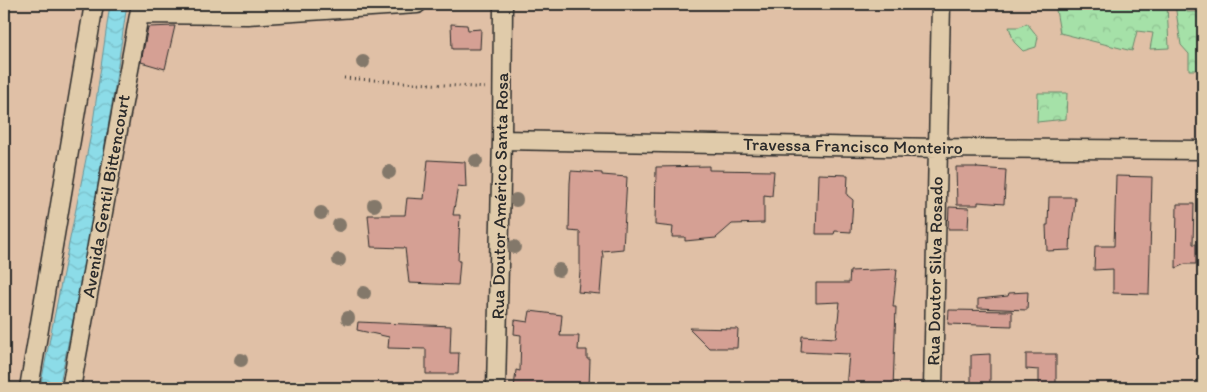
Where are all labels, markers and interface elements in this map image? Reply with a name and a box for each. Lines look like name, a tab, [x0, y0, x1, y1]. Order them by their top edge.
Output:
street label: Rua Doutor Américo Santa Rosa	[487, 72, 513, 320]
street label: Avenida Gentil Bittencourt	[77, 92, 135, 299]
street label: Travessa Francisco Monteiro	[743, 133, 963, 159]
street label: Rua Doutor Silva Rosado	[922, 176, 948, 366]

